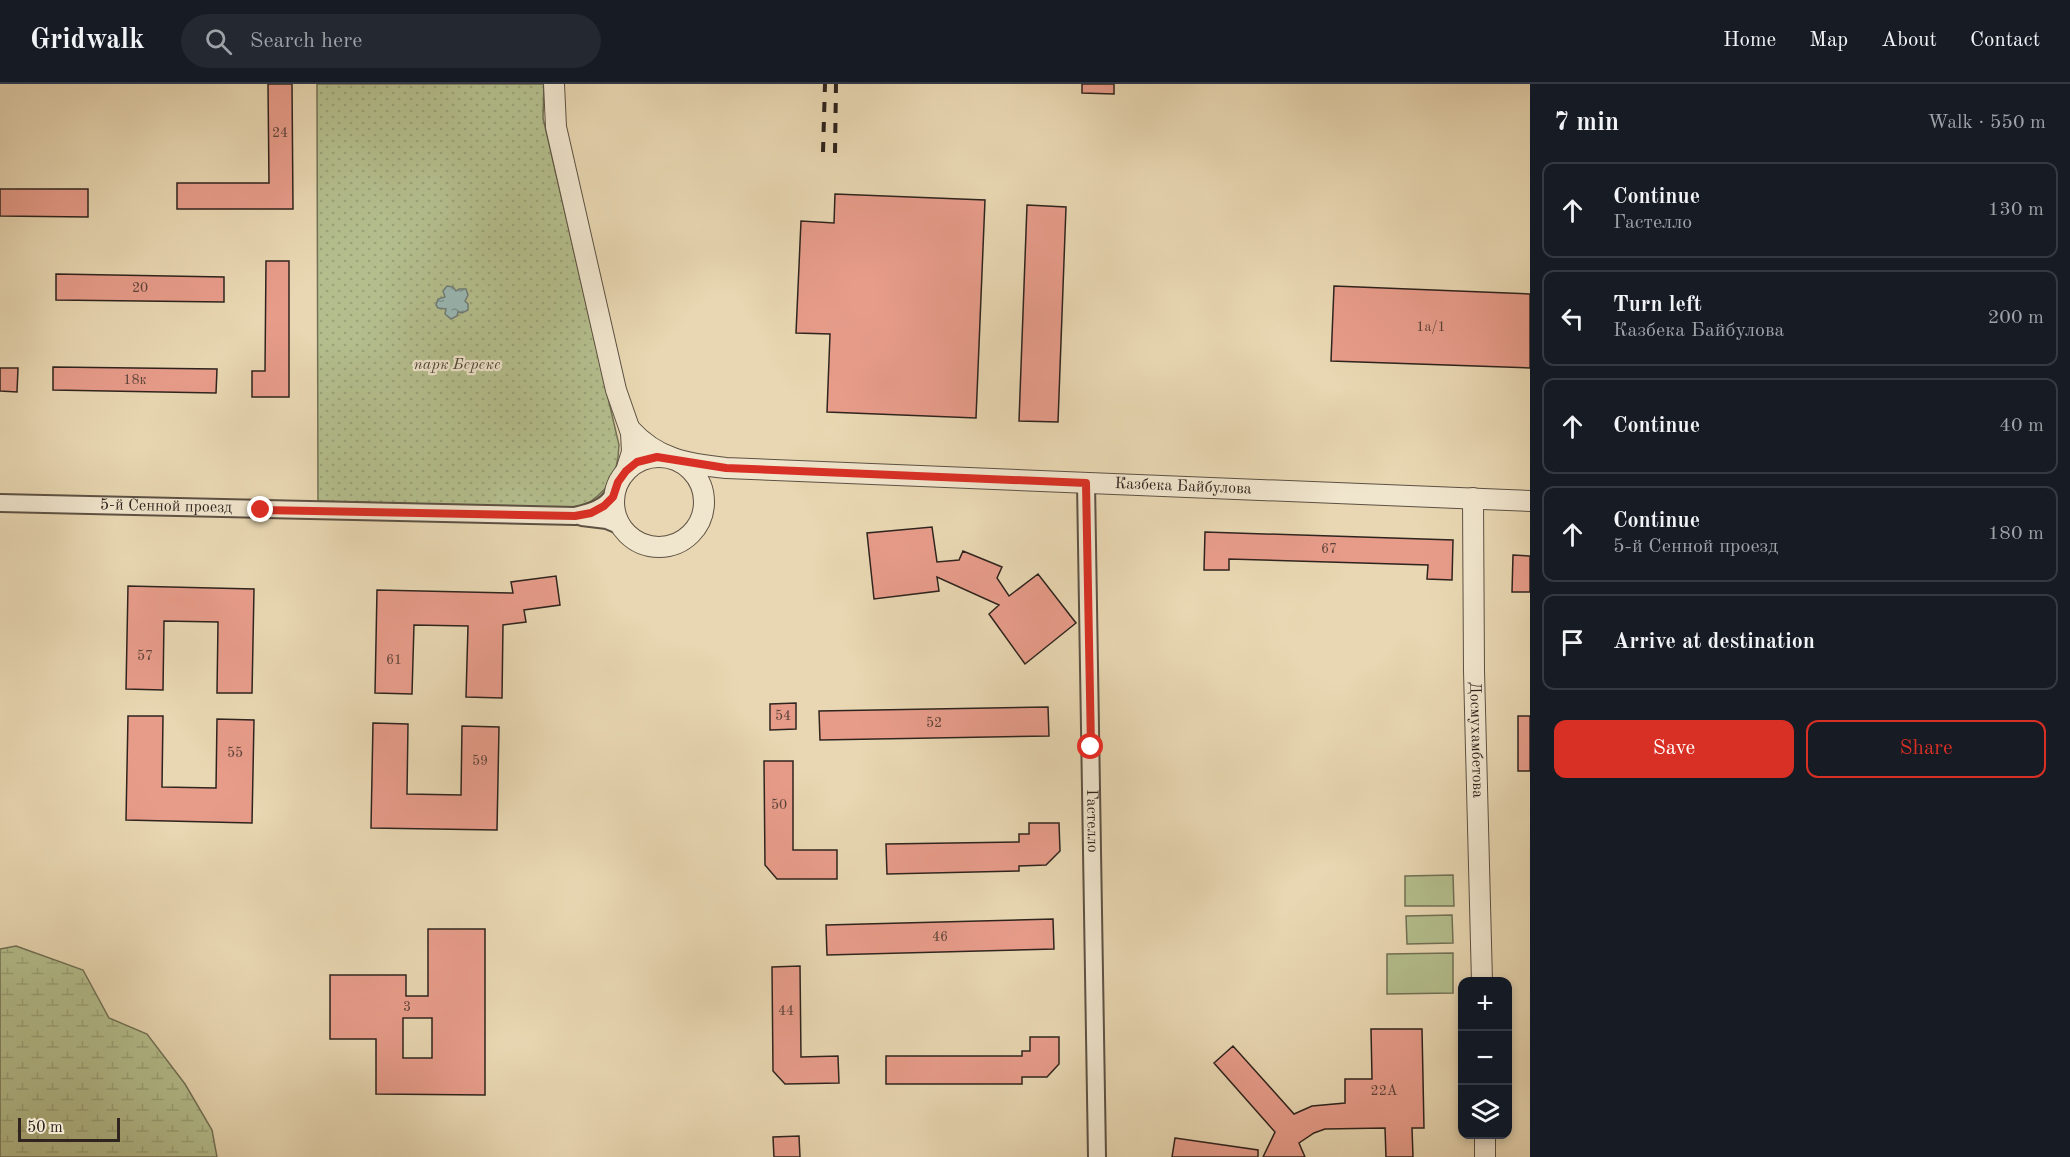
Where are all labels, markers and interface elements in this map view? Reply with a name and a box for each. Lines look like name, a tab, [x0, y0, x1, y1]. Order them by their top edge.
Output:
search box	[181, 14, 601, 68]
icon: search	[202, 25, 235, 58]
text: Gridwalk	[30, 27, 145, 55]
text: Search here	[250, 30, 362, 52]
text: Home	[1723, 30, 1776, 51]
text: Map	[1809, 30, 1848, 51]
text: About	[1881, 30, 1937, 51]
text: Contact	[1970, 30, 2040, 51]
text: 7 min	[1554, 110, 1619, 136]
text: Walk · 550 m	[1927, 113, 2046, 133]
house number: 24	[272, 126, 288, 140]
text: Continue	[1613, 186, 1700, 208]
icon: ahead	[1556, 194, 1589, 227]
text: 130 m	[1988, 200, 2044, 220]
text: Гастелло	[1613, 213, 1692, 233]
house number: 20	[132, 281, 148, 295]
text: Turn left	[1613, 294, 1702, 316]
icon: left	[1556, 302, 1589, 335]
text: 200 m	[1988, 308, 2044, 328]
house number: 1а/1	[1416, 320, 1446, 334]
text: Казбека Байбулова	[1613, 321, 1784, 341]
park label: парк Береке	[413, 357, 501, 373]
house number: 18к	[123, 373, 147, 387]
icon: ahead	[1556, 410, 1589, 443]
text: Continue	[1613, 415, 1700, 437]
text: 40 m	[1999, 416, 2044, 436]
street label: Казбека Байбулова	[1114, 476, 1252, 498]
route end	[247, 496, 273, 522]
street label: 5-й Сенной проезд	[100, 497, 232, 516]
text: Continue	[1613, 510, 1700, 532]
icon: ahead	[1556, 518, 1589, 551]
text: 180 m	[1988, 524, 2044, 544]
text: 5-й Сенной проезд	[1613, 537, 1778, 557]
house number: 67	[1321, 542, 1337, 556]
icon: arrive	[1556, 626, 1589, 659]
text: Arrive at destination	[1613, 631, 1815, 653]
house number: 57	[137, 649, 153, 663]
house number: 61	[386, 653, 402, 667]
street label: Досмухамбетова	[1466, 682, 1485, 798]
house number: 54	[775, 709, 791, 723]
house number: 52	[926, 716, 942, 730]
button: Save	[1554, 720, 1794, 778]
button: Share	[1806, 720, 2046, 778]
route start	[1077, 733, 1103, 759]
house number: 55	[227, 746, 243, 760]
house number: 59	[472, 754, 488, 768]
street label: Гастелло	[1083, 789, 1100, 853]
house number: 50	[771, 798, 787, 812]
house number: 46	[932, 930, 948, 944]
map controls	[1458, 977, 1512, 1139]
button: +	[1458, 977, 1512, 1031]
house number: 3	[403, 1000, 411, 1014]
house number: 44	[778, 1004, 794, 1018]
button: −	[1458, 1031, 1512, 1085]
house number: 22А	[1371, 1084, 1398, 1098]
button: layers	[1458, 1085, 1512, 1139]
scale bar	[18, 1115, 120, 1142]
text: 50 m	[27, 1120, 63, 1136]

